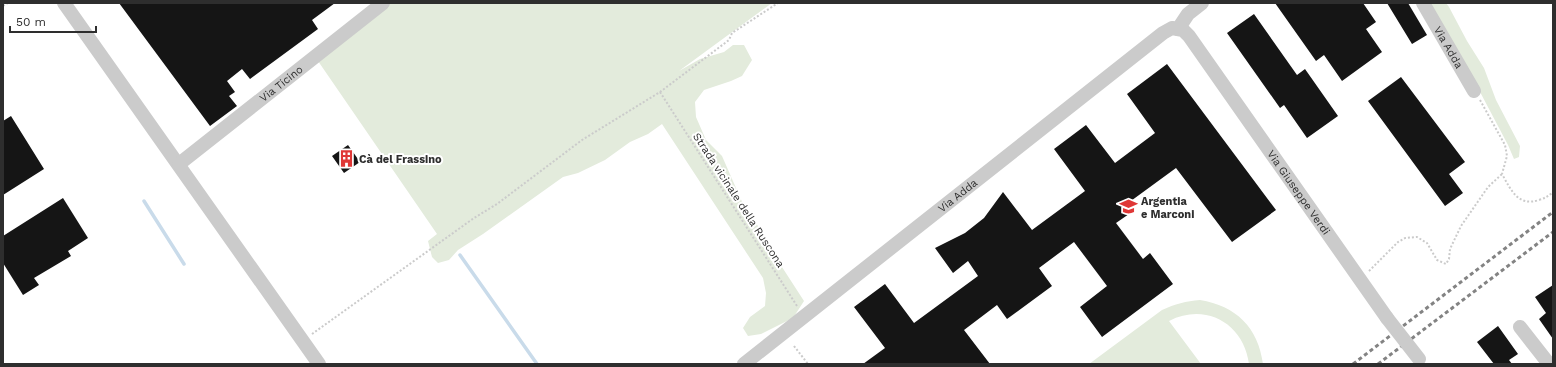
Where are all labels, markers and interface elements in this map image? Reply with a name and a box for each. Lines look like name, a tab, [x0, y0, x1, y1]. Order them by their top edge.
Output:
scale bar	[10, 8, 96, 34]
text: 50 m	[16, 15, 46, 29]
street label: Via Adda	[1431, 24, 1465, 71]
street label: Via Ticino	[257, 63, 306, 105]
street label: Strada vicinale della Ruscona	[690, 130, 787, 270]
street label: Via Giuseppe Verdi	[1264, 148, 1333, 238]
building icon: Cà del Frassino	[336, 149, 356, 169]
place label: Cà del Frassino	[359, 153, 442, 166]
street label: Via Adda	[935, 176, 980, 215]
place label: Argentia e Marconi	[1141, 195, 1194, 221]
school or university icon: Argentia e Marconi	[1118, 197, 1138, 217]

